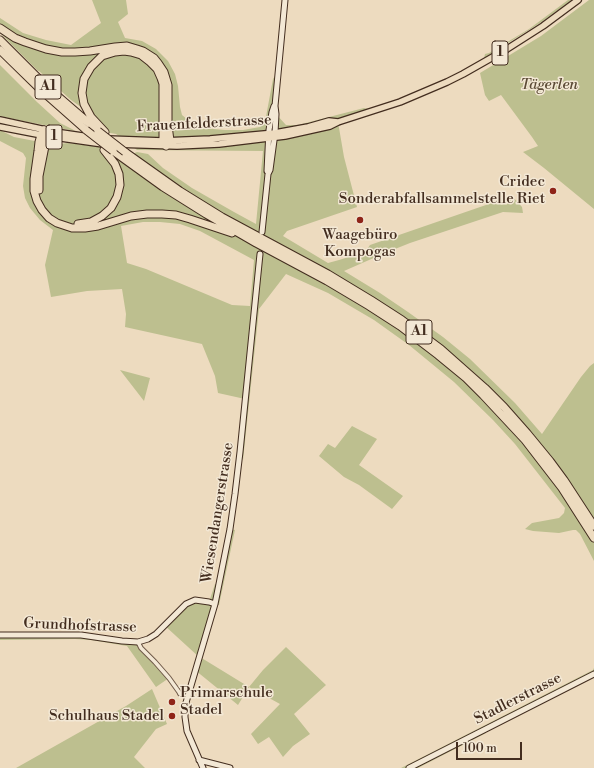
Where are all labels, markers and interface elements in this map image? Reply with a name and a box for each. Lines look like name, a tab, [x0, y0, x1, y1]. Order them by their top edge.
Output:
road number: 1	[492, 41, 508, 65]
road number: A1	[35, 75, 61, 99]
park label: Tägerlen	[520, 76, 578, 94]
street label: Frauenfelderstrasse	[136, 111, 272, 137]
road number: 1	[46, 125, 62, 149]
place label: Cridec Sonderabfallsammelstelle Riet	[339, 173, 545, 208]
marker: Cridec Sonderabfallsammelstelle Riet	[548, 186, 558, 196]
marker: Waagebüro Kompogas	[355, 215, 365, 225]
place label: Waagebüro Kompogas	[323, 226, 397, 261]
road number: A1	[406, 320, 432, 344]
street label: Wiesendangerstrasse	[198, 441, 238, 585]
street label: Grundhofstrasse	[23, 615, 137, 637]
street label: Stadlerstrasse	[471, 669, 565, 729]
place label: Primarschule Stadel	[180, 684, 273, 719]
marker: Primarschule Stadel	[167, 697, 177, 707]
place label: Schulhaus Stadel	[49, 707, 164, 725]
marker: Schulhaus Stadel	[167, 711, 177, 721]
scale bar	[458, 734, 524, 760]
text: 100 m	[463, 741, 497, 756]

